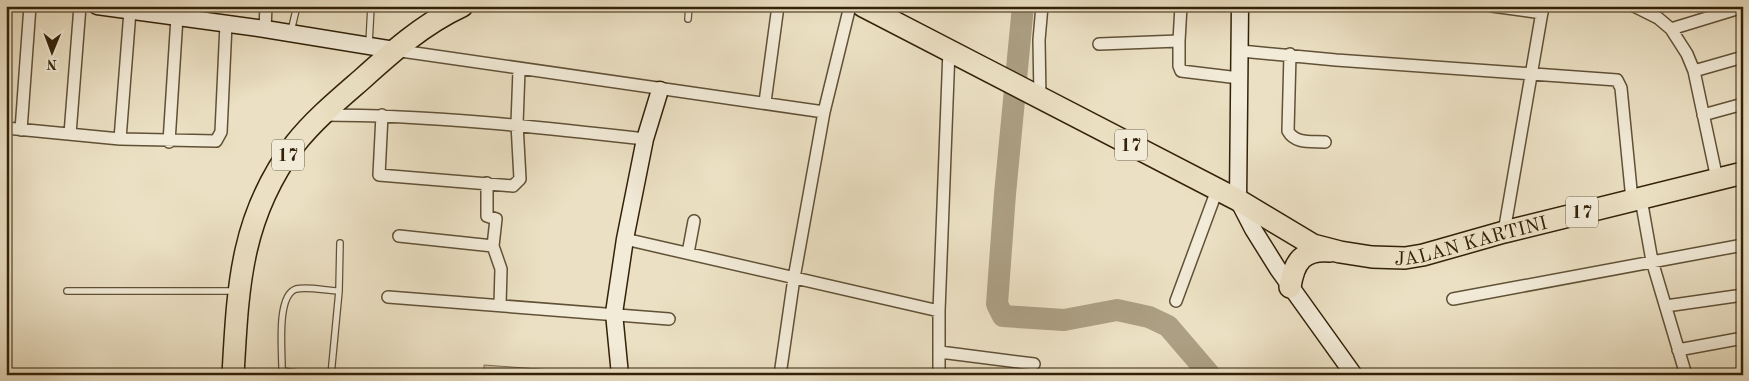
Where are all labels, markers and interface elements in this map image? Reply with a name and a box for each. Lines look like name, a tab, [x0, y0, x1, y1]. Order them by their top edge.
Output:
north arrow	[28, 28, 78, 78]
text: N	[46, 57, 57, 71]
road number: 17	[1115, 130, 1147, 160]
road number: 17	[272, 140, 304, 170]
road number: 17	[1566, 196, 1598, 228]
street label: JALAN KARTINI	[1394, 215, 1549, 270]

